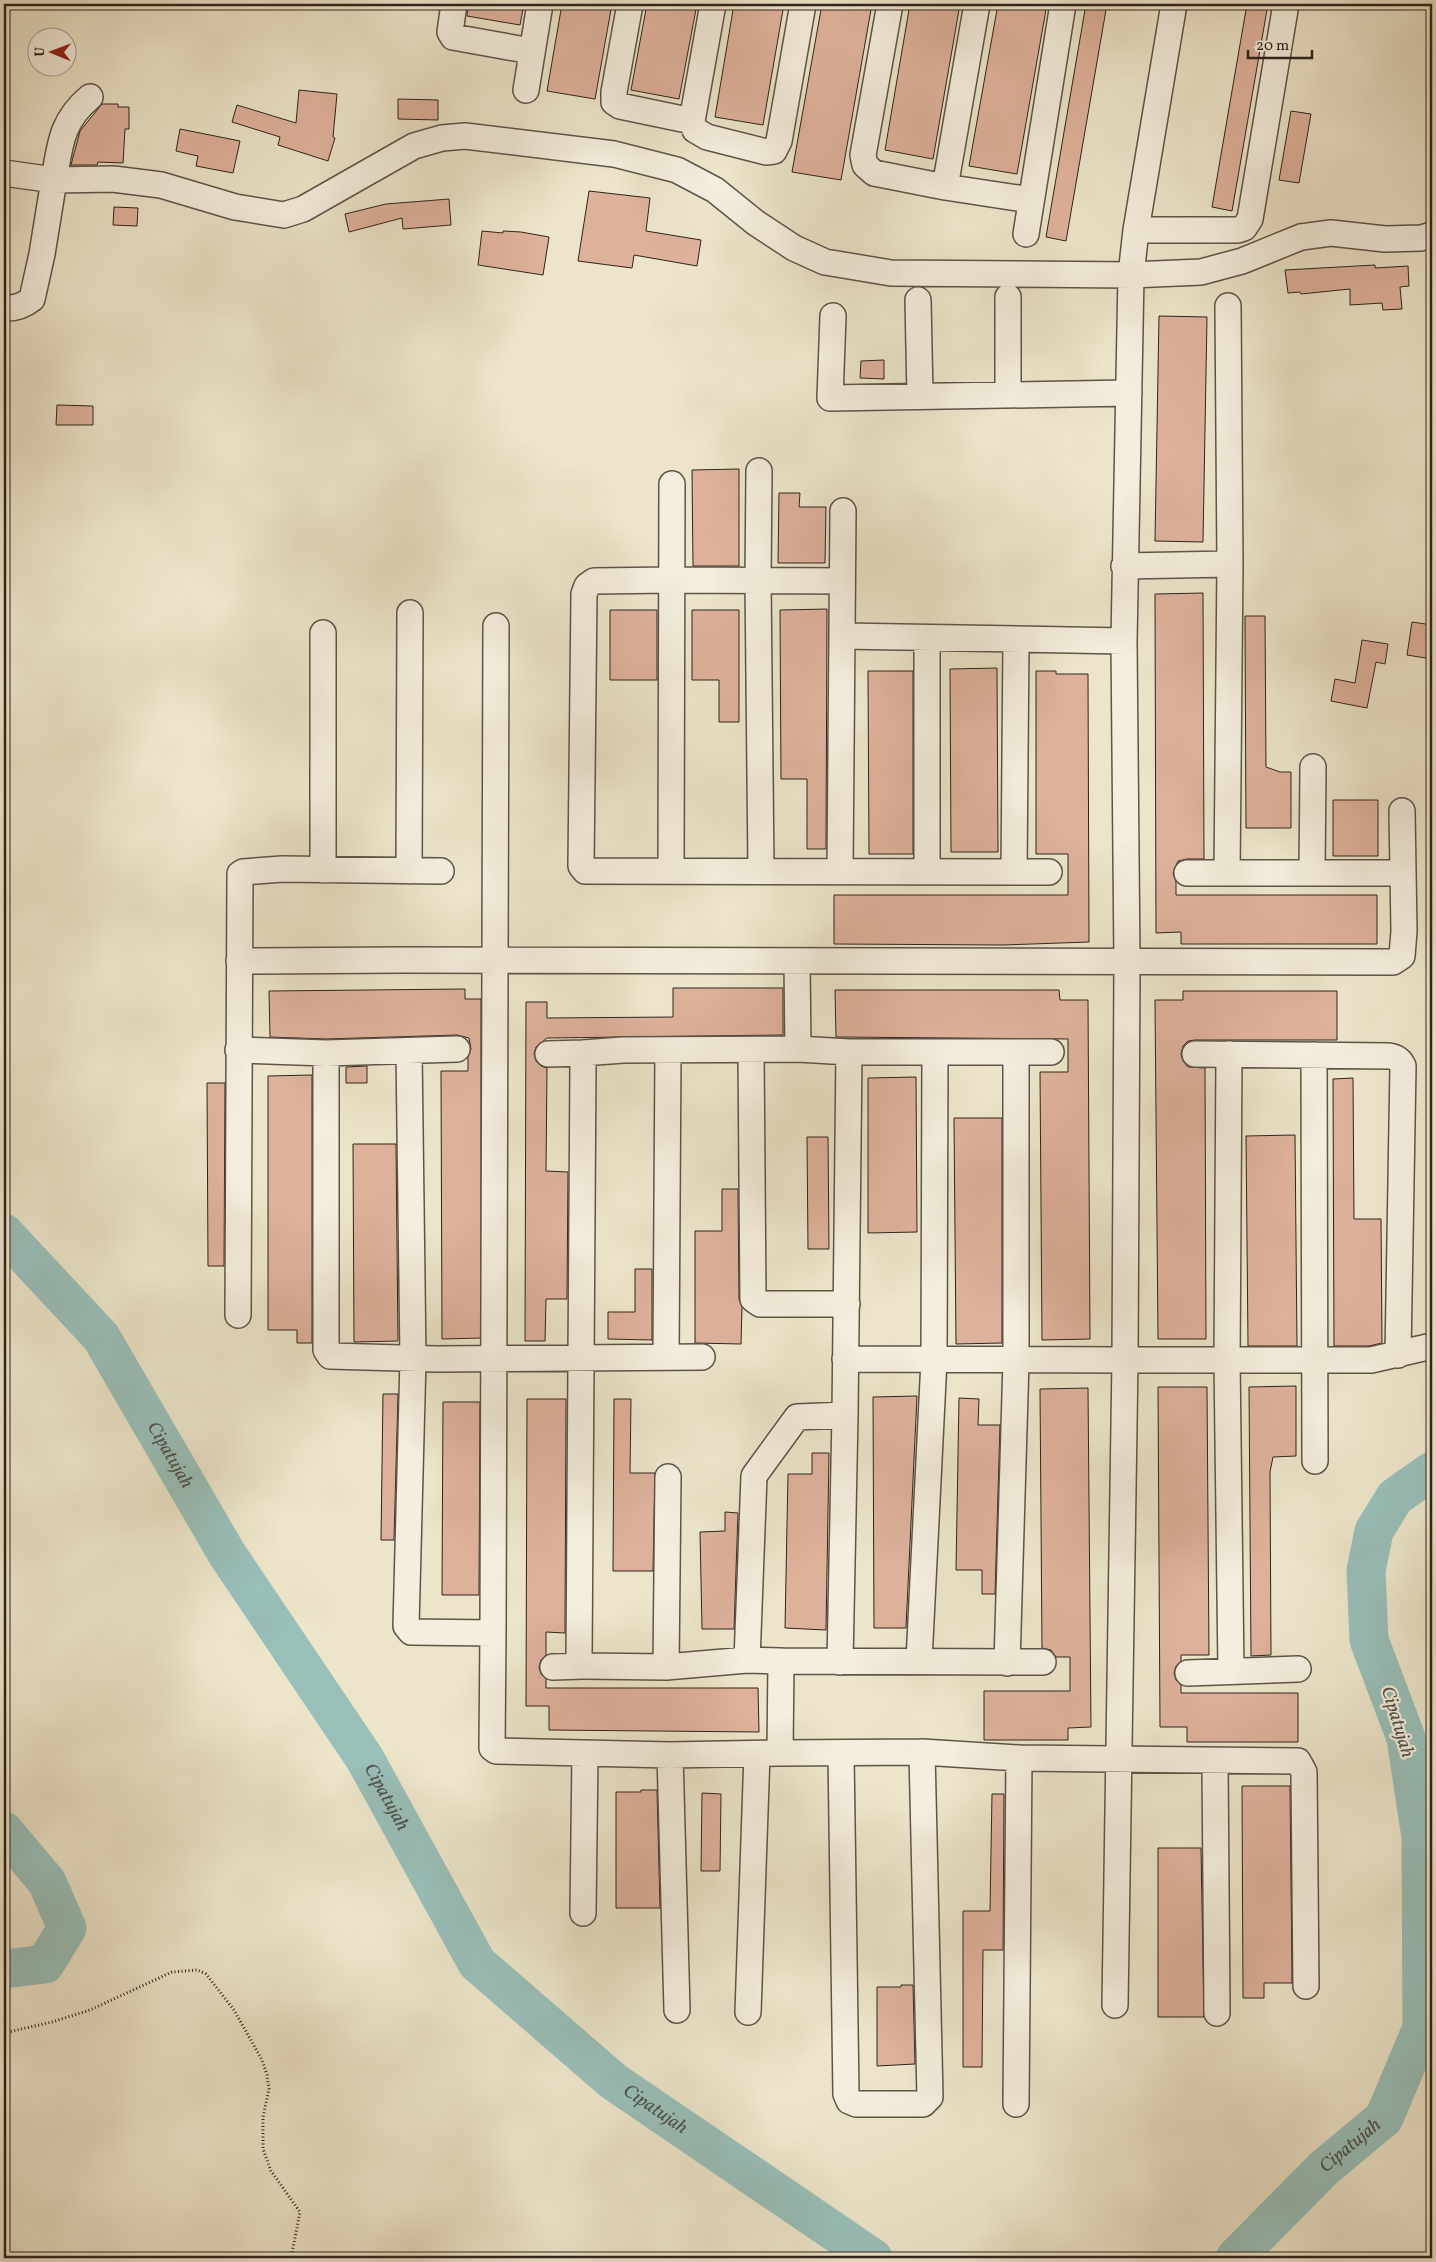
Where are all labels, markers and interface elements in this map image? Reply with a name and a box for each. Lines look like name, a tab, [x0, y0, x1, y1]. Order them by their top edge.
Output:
north arrow	[28, 28, 78, 78]
scale bar	[1248, 28, 1312, 60]
text: 20 m	[1256, 36, 1289, 57]
text: U	[31, 46, 50, 57]
water label: Cipatujah	[140, 1417, 199, 1494]
water label: Cipatujah	[1374, 1683, 1420, 1761]
water label: Cipatujah	[357, 1759, 415, 1836]
water label: Cipatujah	[617, 2078, 693, 2141]
water label: Cipatujah	[1314, 2113, 1387, 2179]

